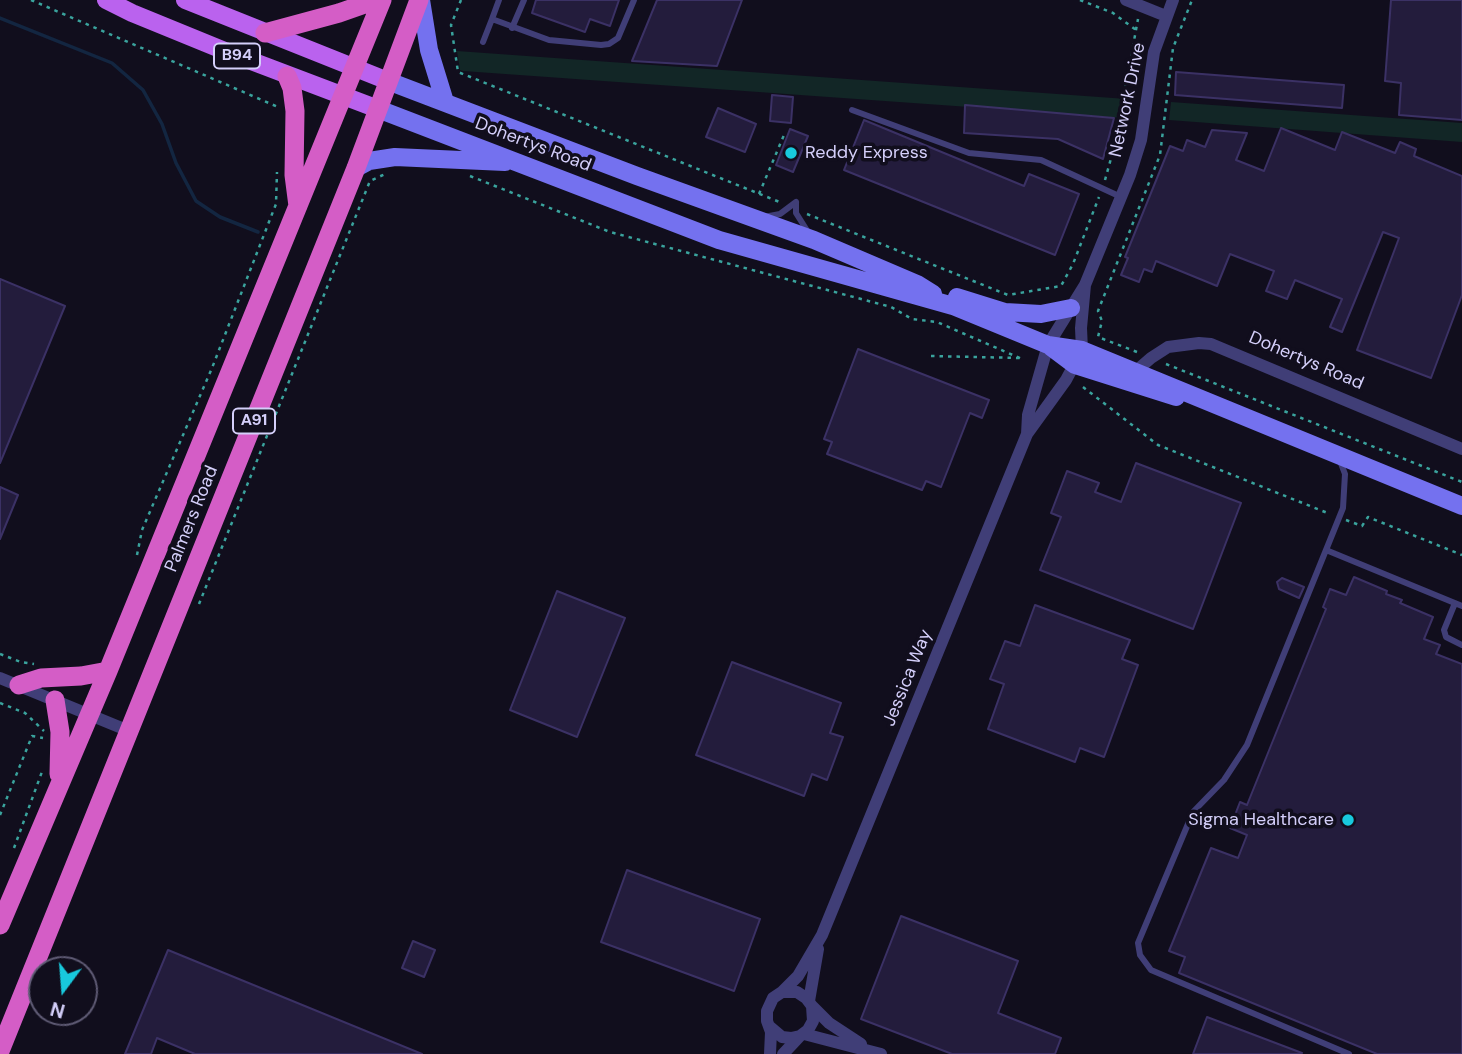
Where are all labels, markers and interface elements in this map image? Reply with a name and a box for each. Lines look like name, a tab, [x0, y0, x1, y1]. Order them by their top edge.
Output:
street label: Network Drive	[1105, 41, 1151, 159]
road number: B94	[214, 44, 260, 68]
street label: Dohertys Road	[472, 113, 594, 177]
place label: Reddy Express	[805, 142, 928, 164]
marker: Reddy Express	[783, 145, 799, 161]
street label: Dohertys Road	[1245, 327, 1367, 395]
road number: A91	[233, 408, 275, 434]
street label: Palmers Road	[161, 463, 223, 575]
street label: Jessica Way	[879, 626, 937, 730]
place label: Sigma Healthcare	[1188, 809, 1334, 831]
marker: Sigma Healthcare	[1340, 812, 1356, 828]
north arrow	[28, 956, 98, 1026]
text: N	[48, 996, 68, 1024]

